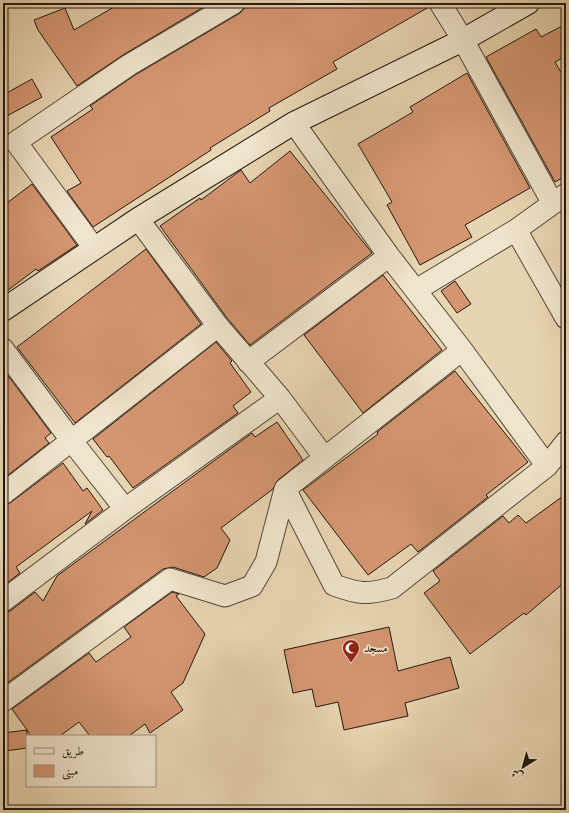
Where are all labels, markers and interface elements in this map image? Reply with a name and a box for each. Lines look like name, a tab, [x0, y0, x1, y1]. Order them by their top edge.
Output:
mosque icon: مسجد	[341, 638, 361, 663]
place label: مسجد	[364, 641, 388, 656]
legend	[26, 735, 156, 787]
text: طريق	[62, 744, 84, 759]
north arrow	[503, 747, 543, 787]
text: مبنى	[62, 764, 78, 780]
text: ش	[509, 765, 526, 783]

